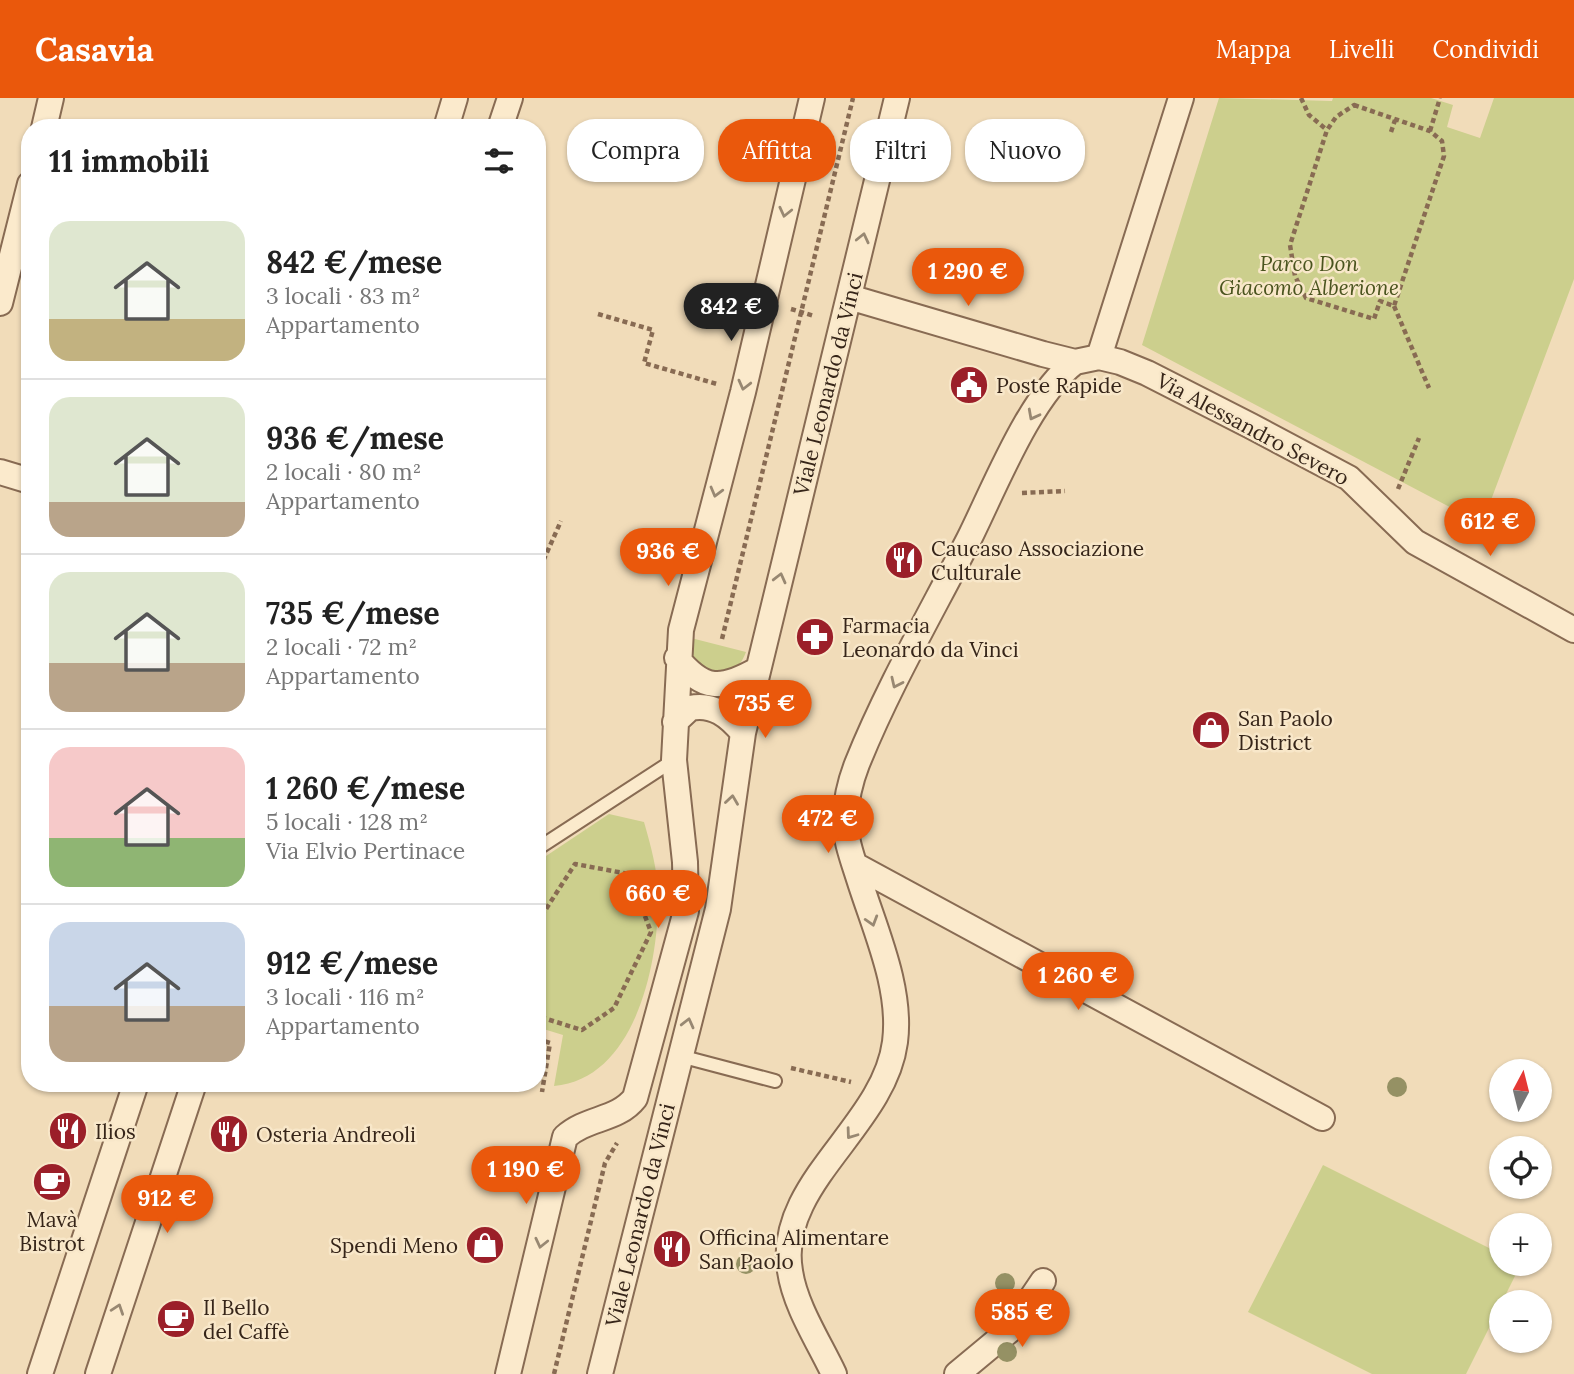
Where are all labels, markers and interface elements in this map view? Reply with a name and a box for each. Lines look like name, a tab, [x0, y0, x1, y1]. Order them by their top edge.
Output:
text: Casavia	[35, 28, 154, 70]
text: Mappa	[1216, 34, 1291, 65]
text: Livelli	[1329, 34, 1395, 65]
text: Condividi	[1433, 34, 1539, 65]
chip: Compra	[567, 119, 704, 182]
chip: Affitta	[718, 119, 836, 182]
chip: Filtri	[850, 119, 951, 182]
chip: Nuovo	[965, 119, 1085, 182]
text: 11 immobili	[49, 142, 209, 180]
icon: filters	[480, 142, 518, 180]
one-way arrow	[779, 206, 794, 218]
one-way arrow	[855, 232, 870, 244]
text: 842 €/mese	[266, 243, 442, 281]
pin: 1 290 €	[903, 248, 1033, 308]
icon: home	[105, 249, 189, 333]
park label: Parco Don Giacomo Alberione	[1219, 250, 1399, 301]
text: 1 290 €	[928, 256, 1008, 285]
street label: Viale Leonardo da Vinci	[787, 269, 869, 500]
text: 3 locali · 83 m²	[266, 281, 420, 310]
pin: 842 €	[682, 284, 780, 343]
text: 842 €	[700, 291, 762, 320]
text: Appartamento	[266, 310, 420, 339]
public building icon: Poste Rapide	[948, 364, 990, 406]
street label: Via Alessandro Severo	[1151, 366, 1354, 491]
place label: Poste Rapide	[996, 372, 1122, 399]
one-way arrow	[738, 379, 753, 391]
one-way arrow	[1028, 408, 1041, 420]
text: 936 €/mese	[266, 419, 444, 457]
icon: home	[105, 425, 189, 509]
text: 2 locali · 80 m²	[266, 457, 421, 486]
text: Appartamento	[266, 486, 420, 515]
one-way arrow	[710, 486, 725, 498]
pin: 612 €	[1441, 498, 1539, 558]
text: 612 €	[1460, 506, 1520, 535]
pin: 936 €	[619, 528, 717, 588]
place label: Caucaso Associazione Culturale	[931, 535, 1144, 586]
text: 936 €	[636, 536, 700, 565]
restaurant icon: Caucaso Associazione Culturale	[883, 539, 925, 581]
one-way arrow	[772, 572, 786, 584]
text: 735 €/mese	[266, 594, 440, 632]
icon: home	[105, 600, 189, 684]
place label: Farmacia Leonardo da Vinci	[842, 612, 1019, 663]
pharmacy icon: Farmacia Leonardo da Vinci	[794, 616, 836, 658]
text: 2 locali · 72 m²	[266, 632, 417, 661]
text: Appartamento	[266, 661, 420, 690]
one-way arrow	[890, 676, 904, 688]
pin: 735 €	[716, 680, 814, 740]
text: 735 €	[735, 688, 795, 717]
place label: San Paolo District	[1238, 705, 1333, 756]
shop icon: San Paolo District	[1190, 709, 1232, 751]
text: 1 260 €/mese	[266, 769, 465, 807]
icon: home	[105, 775, 189, 859]
one-way arrow	[724, 794, 739, 806]
pin: 472 €	[779, 796, 877, 855]
text: 472 €	[798, 803, 858, 832]
text: 5 locali · 128 m²	[266, 807, 428, 836]
text: Via Elvio Pertinace	[266, 836, 465, 865]
pin: 660 €	[609, 870, 707, 930]
text: 660 €	[625, 878, 691, 907]
one-way arrow	[864, 914, 878, 927]
text: 912 €/mese	[266, 944, 438, 982]
icon: home	[105, 950, 189, 1034]
pin: 1 260 €	[1013, 953, 1143, 1012]
text: 1 260 €	[1038, 960, 1118, 989]
text: 3 locali · 116 m²	[266, 982, 425, 1011]
text: Appartamento	[266, 1011, 420, 1040]
one-way arrow	[680, 1017, 694, 1029]
north arrow	[1489, 1059, 1552, 1122]
map controls	[1489, 1059, 1552, 1353]
street label: Viale Leonardo da Vinci	[599, 1100, 681, 1331]
restaurant icon: Ilios	[47, 1110, 89, 1152]
restaurant icon: Osteria Andreoli	[208, 1113, 250, 1155]
place label: Ilios	[95, 1118, 136, 1145]
place label: Osteria Andreoli	[256, 1121, 416, 1148]
one-way arrow	[846, 1126, 859, 1139]
button: locate	[1489, 1136, 1552, 1199]
pin: 1 190 €	[461, 1146, 591, 1206]
text: 1 190 €	[487, 1154, 565, 1183]
cafe icon: Mavà Bistrot	[31, 1161, 73, 1203]
pin: 912 €	[118, 1176, 216, 1235]
text: 912 €	[137, 1183, 197, 1212]
place label: Mavà Bistrot	[19, 1206, 86, 1257]
button: +	[1489, 1213, 1552, 1276]
shop icon: Spendi Meno	[464, 1224, 506, 1266]
place label: Officina Alimentare San Paolo	[699, 1224, 889, 1275]
restaurant icon: Officina Alimentare San Paolo	[651, 1228, 693, 1270]
place label: Spendi Meno	[330, 1232, 458, 1259]
one-way arrow	[534, 1236, 549, 1248]
pin: 585 €	[973, 1290, 1071, 1349]
button: −	[1489, 1290, 1552, 1353]
place label: Il Bello del Caffè	[203, 1294, 289, 1345]
text: 585 €	[991, 1297, 1053, 1326]
cafe icon: Il Bello del Caffè	[155, 1298, 197, 1340]
one-way arrow	[110, 1303, 124, 1316]

